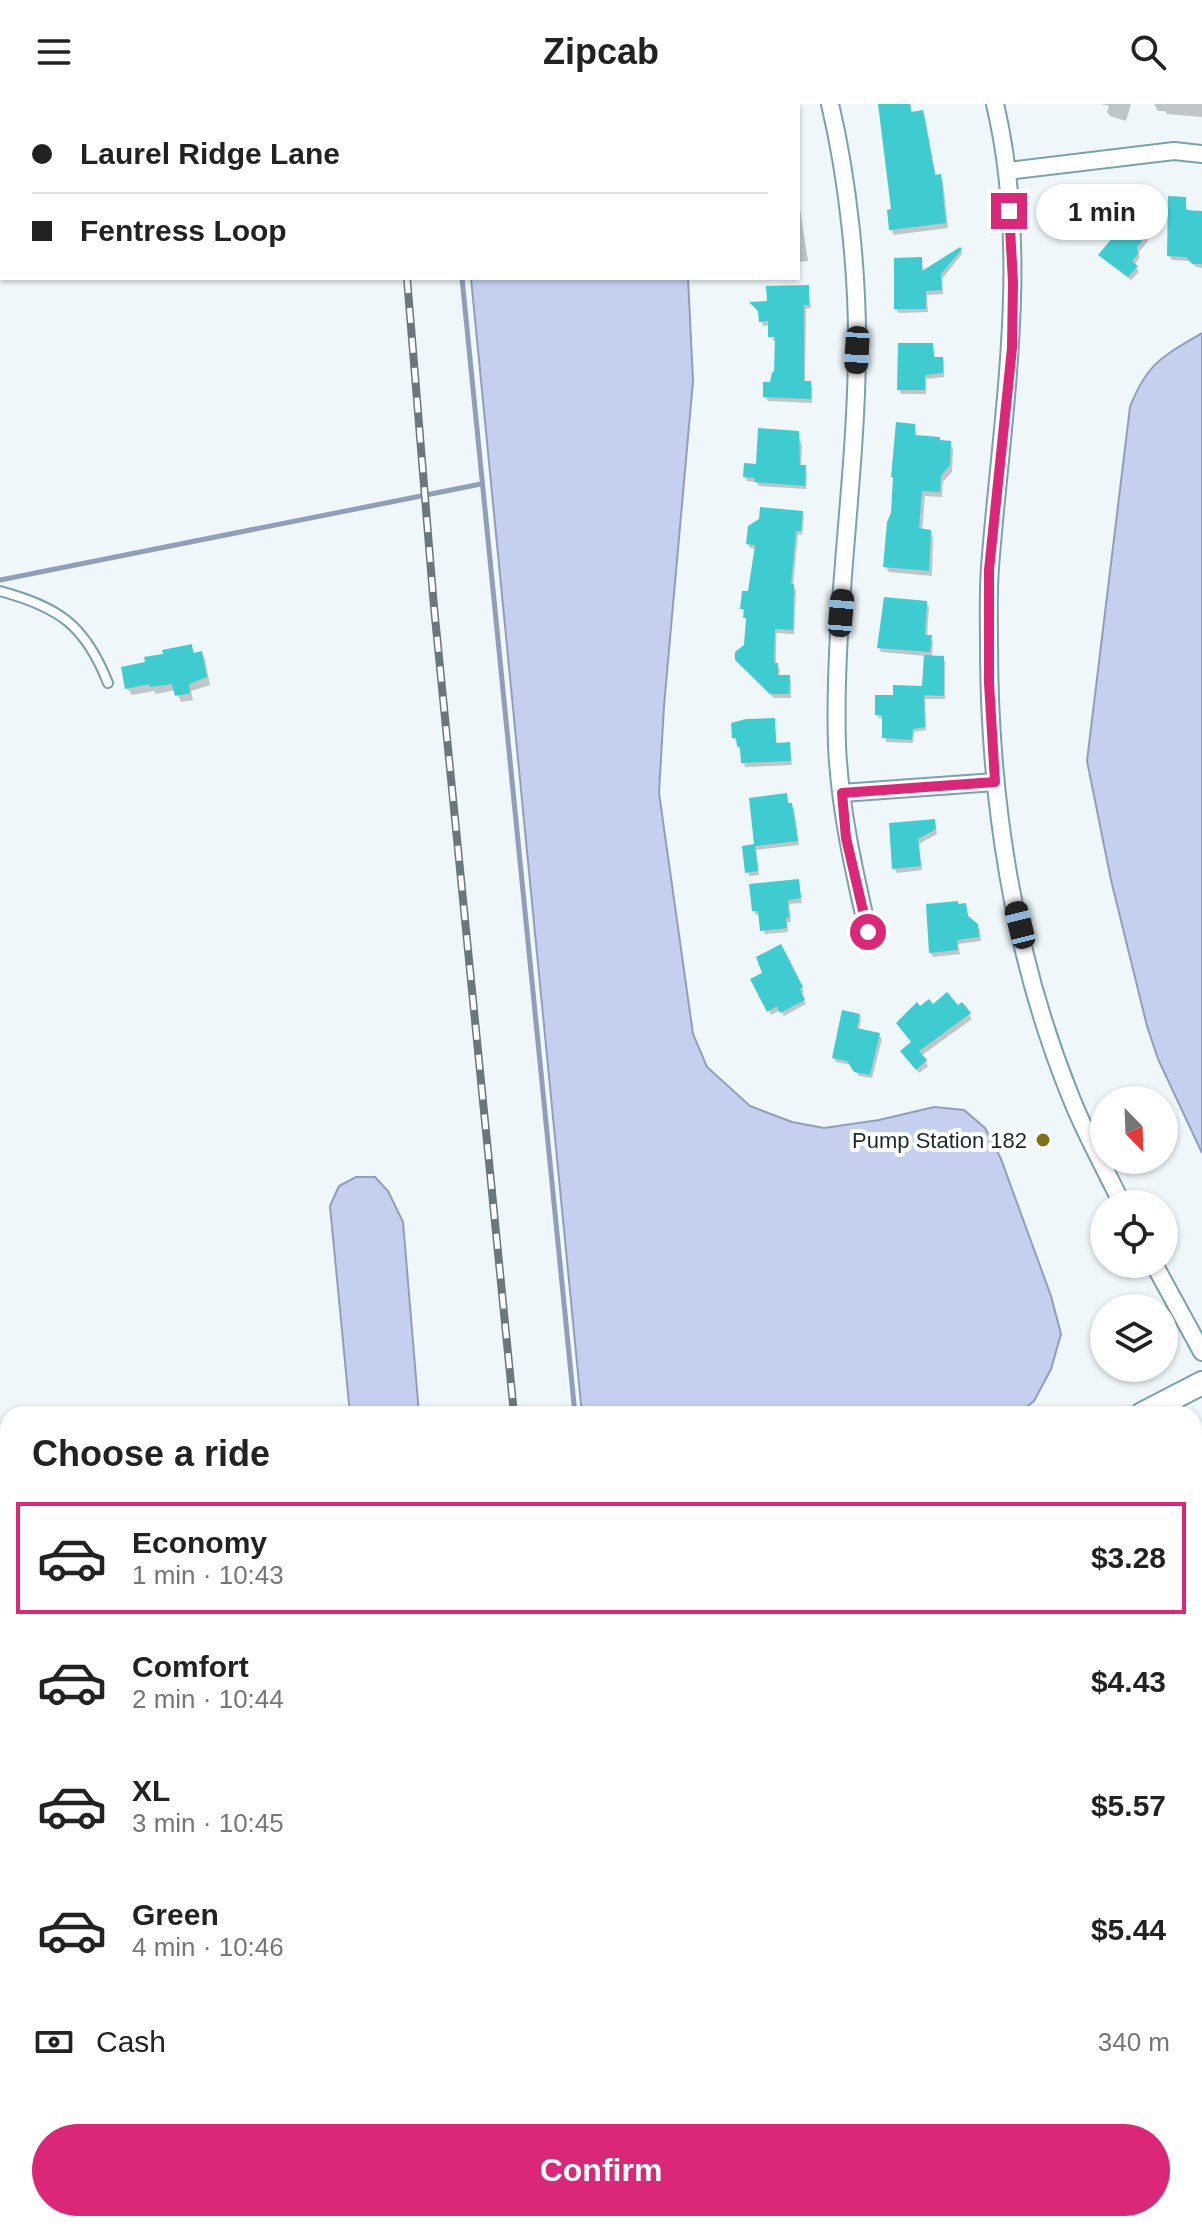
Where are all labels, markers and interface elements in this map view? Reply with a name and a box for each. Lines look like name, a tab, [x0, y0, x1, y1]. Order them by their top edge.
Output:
icon: menu	[32, 30, 76, 74]
icon: search	[1126, 30, 1170, 74]
text: Zipcab	[543, 31, 659, 72]
text: Laurel Ridge Lane	[80, 137, 340, 170]
callout: 1 min	[1037, 183, 1169, 239]
route end	[991, 193, 1027, 229]
text: 1 min	[1068, 197, 1136, 227]
text: Fentress Loop	[80, 214, 287, 247]
car	[844, 325, 870, 375]
car	[827, 588, 855, 638]
car	[1003, 899, 1037, 951]
route start	[850, 914, 886, 950]
north arrow	[1090, 1086, 1178, 1174]
map controls	[1090, 1086, 1178, 1382]
place label: Pump Station 182	[852, 1128, 1027, 1153]
marker: Pump Station 182	[1034, 1131, 1052, 1149]
button: locate	[1090, 1190, 1178, 1278]
button: layers	[1090, 1294, 1178, 1382]
text: Choose a ride	[32, 1433, 270, 1474]
icon: car	[36, 1522, 108, 1594]
text: Economy	[132, 1526, 267, 1559]
text: $3.28	[1091, 1541, 1166, 1574]
text: 1 min · 10:43	[132, 1560, 284, 1590]
icon: car	[36, 1646, 108, 1718]
text: Comfort	[132, 1650, 249, 1683]
text: $4.43	[1091, 1665, 1166, 1698]
text: 2 min · 10:44	[132, 1684, 284, 1714]
icon: car	[36, 1770, 108, 1842]
text: XL	[132, 1774, 170, 1807]
text: $5.57	[1091, 1789, 1166, 1822]
text: 3 min · 10:45	[132, 1808, 284, 1838]
icon: car	[36, 1894, 108, 1966]
text: Green	[132, 1898, 219, 1931]
text: $5.44	[1091, 1913, 1166, 1946]
text: 4 min · 10:46	[132, 1932, 284, 1962]
icon: cash	[32, 2020, 76, 2064]
text: Cash	[96, 2025, 166, 2058]
text: 340 m	[1098, 2027, 1170, 2057]
button: Confirm	[32, 2124, 1170, 2216]

